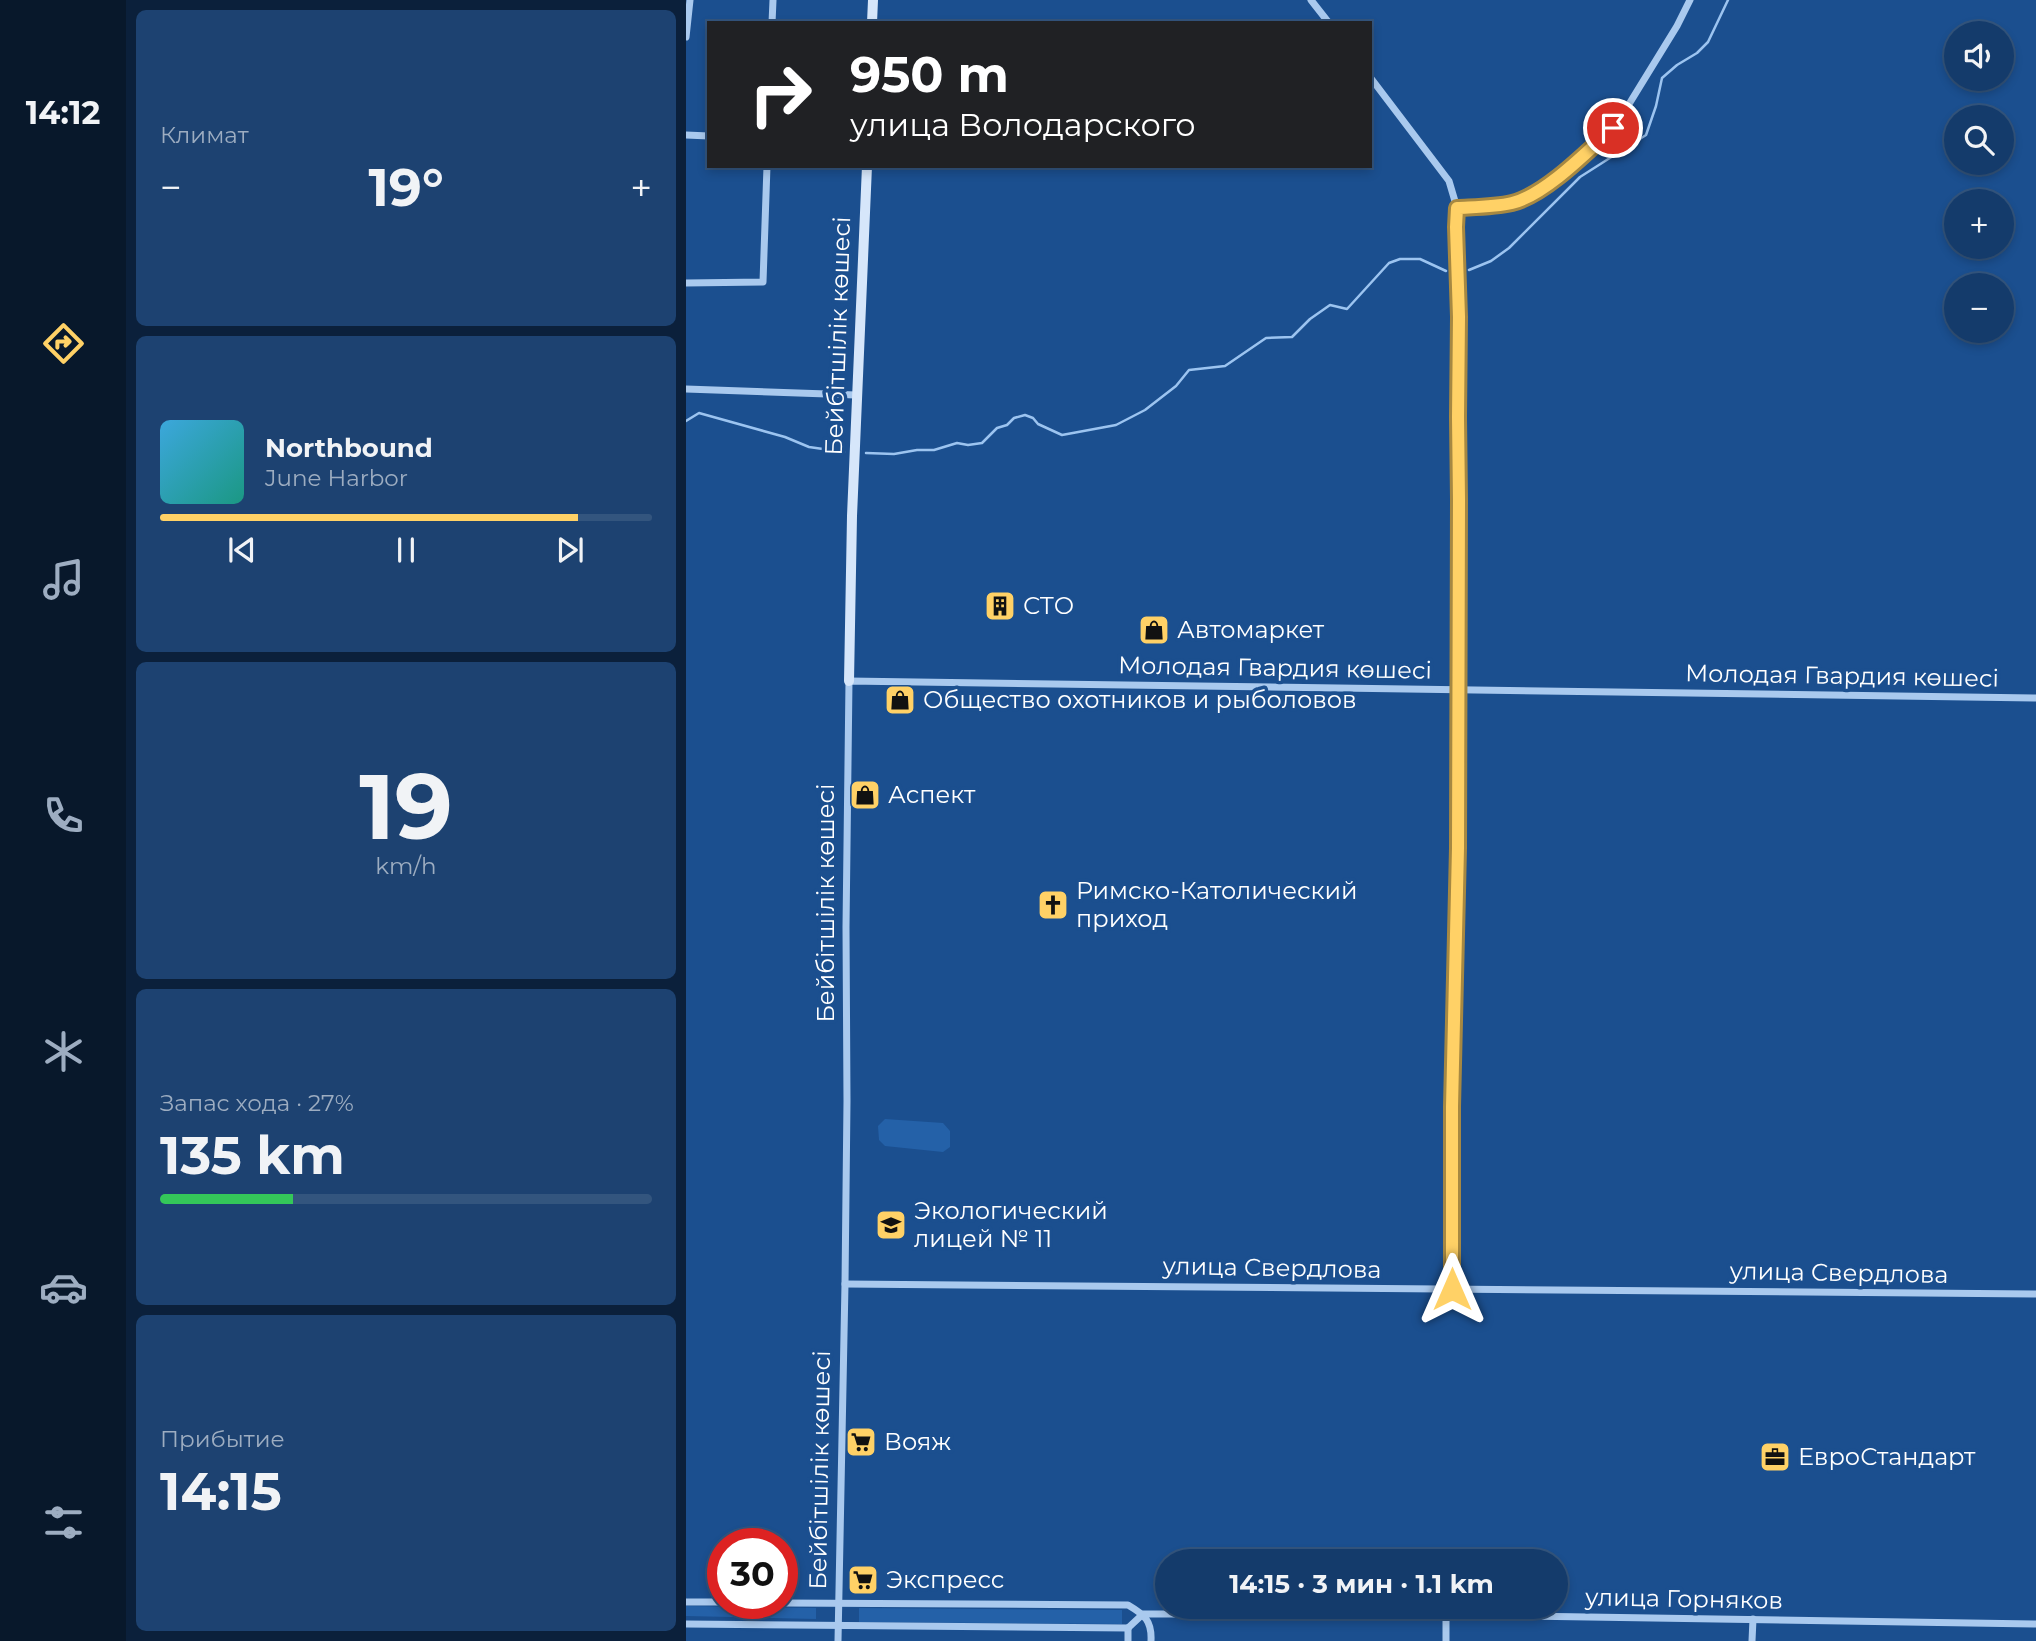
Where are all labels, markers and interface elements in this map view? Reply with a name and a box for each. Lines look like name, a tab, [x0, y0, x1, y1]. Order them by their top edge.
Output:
map controls	[1944, 21, 2014, 343]
button: sound	[1944, 21, 2014, 91]
text: 950 m	[850, 45, 1009, 104]
icon: right	[735, 49, 826, 140]
text: 14:12	[26, 93, 100, 132]
pin	[1583, 98, 1643, 158]
text: улица Володарского	[850, 105, 1196, 144]
button: search	[1944, 105, 2014, 175]
icon: arrive	[1594, 109, 1632, 147]
text: Климат	[160, 121, 249, 149]
text: 19°	[368, 156, 444, 219]
text: −	[160, 164, 182, 211]
text: +	[630, 164, 652, 211]
button: +	[1944, 189, 2014, 259]
street label: Бейбітшілік көшесі	[819, 216, 856, 456]
button: −	[1944, 273, 2014, 343]
icon: directions	[39, 319, 88, 368]
text: Northbound	[265, 432, 433, 464]
text: June Harbor	[265, 464, 408, 492]
icon: previous	[223, 531, 261, 569]
icon: pause	[387, 531, 425, 569]
icon: next	[551, 531, 589, 569]
icon: music	[39, 555, 88, 604]
building icon: СТО	[983, 589, 1017, 623]
place label: СТО	[1023, 591, 1074, 620]
shop icon: Автомаркет	[1137, 613, 1171, 647]
place label: Автомаркет	[1177, 615, 1325, 644]
street label: Молодая Гвардия көшесі	[1118, 650, 1432, 685]
street label: Молодая Гвардия көшесі	[1685, 658, 1999, 693]
shop icon: Общество охотников и рыболовов	[883, 683, 917, 717]
place label: Общество охотников и рыболовов	[923, 685, 1357, 714]
text: 19	[359, 751, 453, 862]
shop icon: Аспект	[848, 778, 882, 812]
place label: Аспект	[888, 780, 976, 809]
street label: Бейбітшілік көшесі	[811, 783, 840, 1023]
icon: phone	[39, 791, 88, 840]
text: km/h	[375, 852, 437, 880]
place label: Римско-Католический приход	[1076, 876, 1357, 933]
church icon: Римско-Католический приход	[1036, 888, 1070, 922]
icon: climate	[39, 1027, 88, 1076]
text: Запас хода · 27%	[160, 1089, 354, 1117]
text: 135 km	[160, 1124, 345, 1187]
place label: Экологический лицей № 11	[914, 1196, 1108, 1253]
school or university icon: Экологический лицей № 11	[874, 1208, 908, 1242]
street label: улица Свердлова	[1161, 1251, 1382, 1284]
position arrow	[1415, 1252, 1489, 1326]
street label: улица Свердлова	[1728, 1256, 1949, 1289]
icon: car	[39, 1263, 88, 1312]
street label: Бейбітшілік көшесі	[803, 1350, 836, 1590]
text: Прибытие	[160, 1425, 285, 1453]
supermarket icon: Вояж	[844, 1425, 878, 1459]
place label: Вояж	[884, 1427, 951, 1456]
office icon: ЕвроСтандарт	[1758, 1440, 1792, 1474]
place label: ЕвроСтандарт	[1798, 1442, 1976, 1471]
text: 14:15	[160, 1460, 282, 1523]
icon: filters	[39, 1498, 88, 1547]
speed limit sign: 30	[707, 1528, 798, 1619]
supermarket icon: Экспресс	[846, 1563, 880, 1597]
place label: Экспресс	[886, 1565, 1004, 1594]
text: 14:15 · 3 мин · 1.1 km	[1229, 1568, 1494, 1600]
street label: улица Горняков	[1584, 1582, 1783, 1615]

